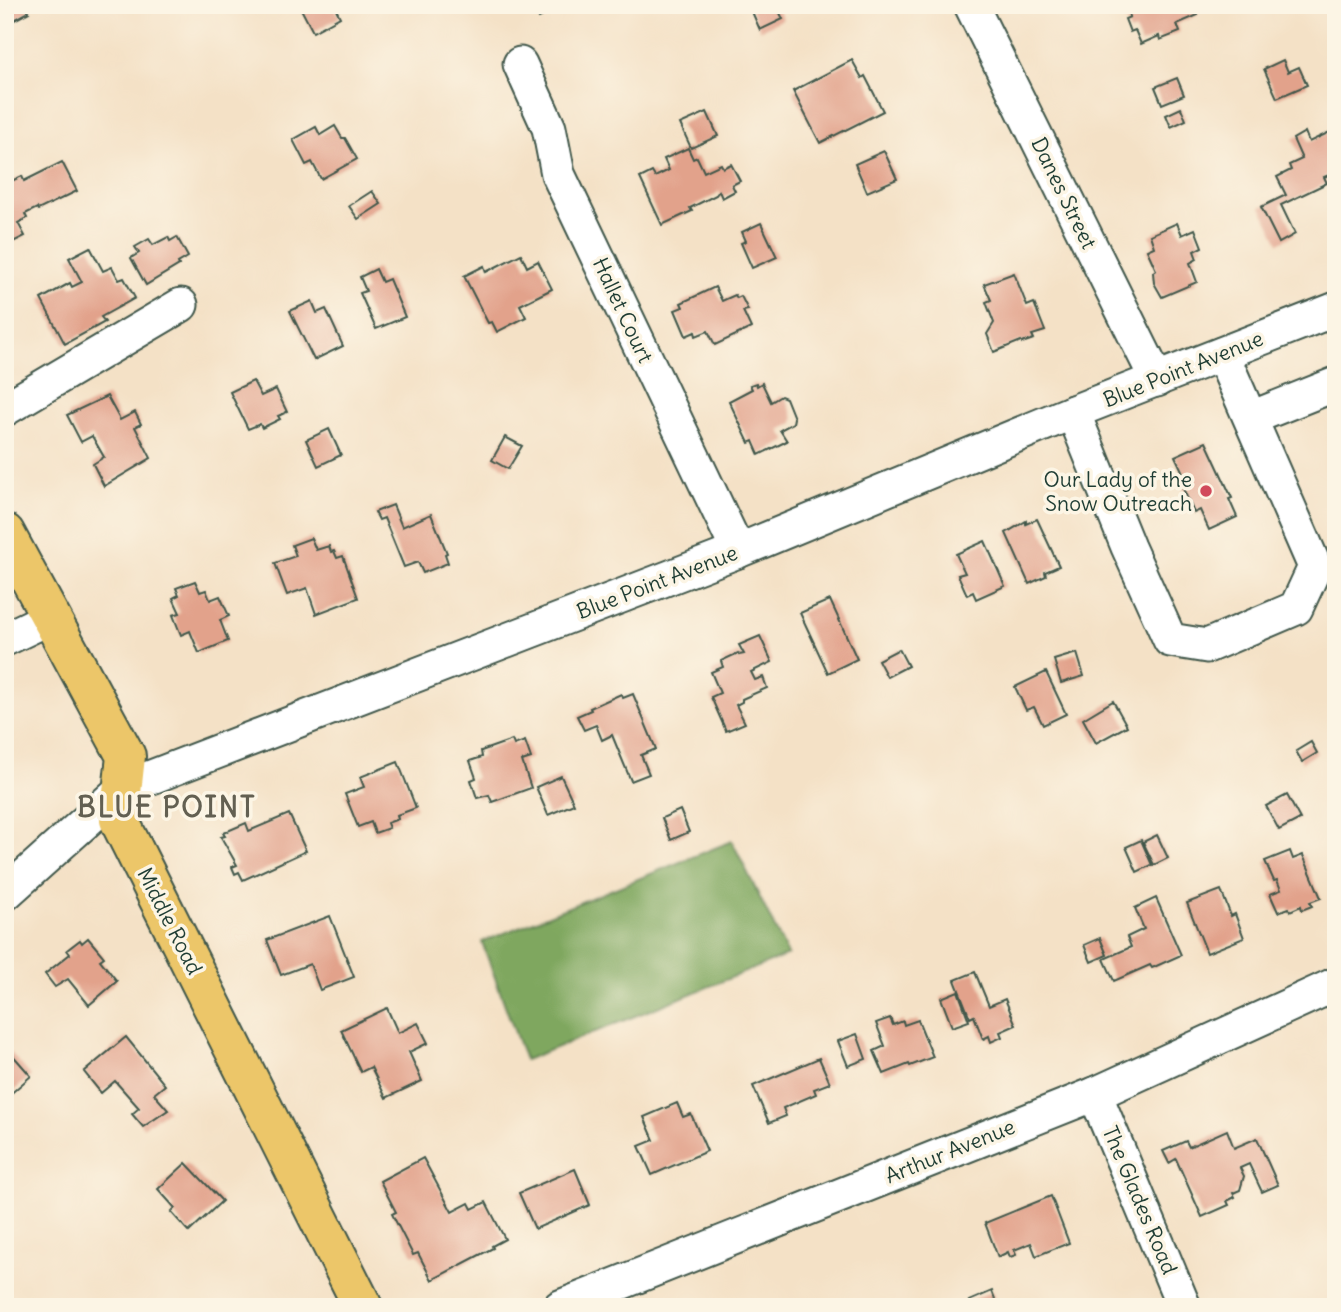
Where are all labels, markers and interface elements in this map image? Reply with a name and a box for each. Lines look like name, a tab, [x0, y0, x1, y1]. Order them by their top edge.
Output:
street label: Danes Street	[1025, 133, 1103, 253]
street label: Hallet Court	[587, 253, 659, 367]
street label: Blue Point Avenue	[1099, 325, 1267, 413]
place label: Our Lady of the Snow Outreach	[1043, 466, 1192, 517]
marker: Our Lady of the Snow Outreach	[1198, 483, 1214, 499]
street label: Blue Point Avenue	[573, 539, 741, 625]
district label: BLUE POINT	[77, 789, 257, 825]
street label: Middle Road	[131, 863, 209, 979]
street label: Arthur Avenue	[881, 1113, 1019, 1189]
street label: The Glades Road	[1097, 1122, 1183, 1278]

